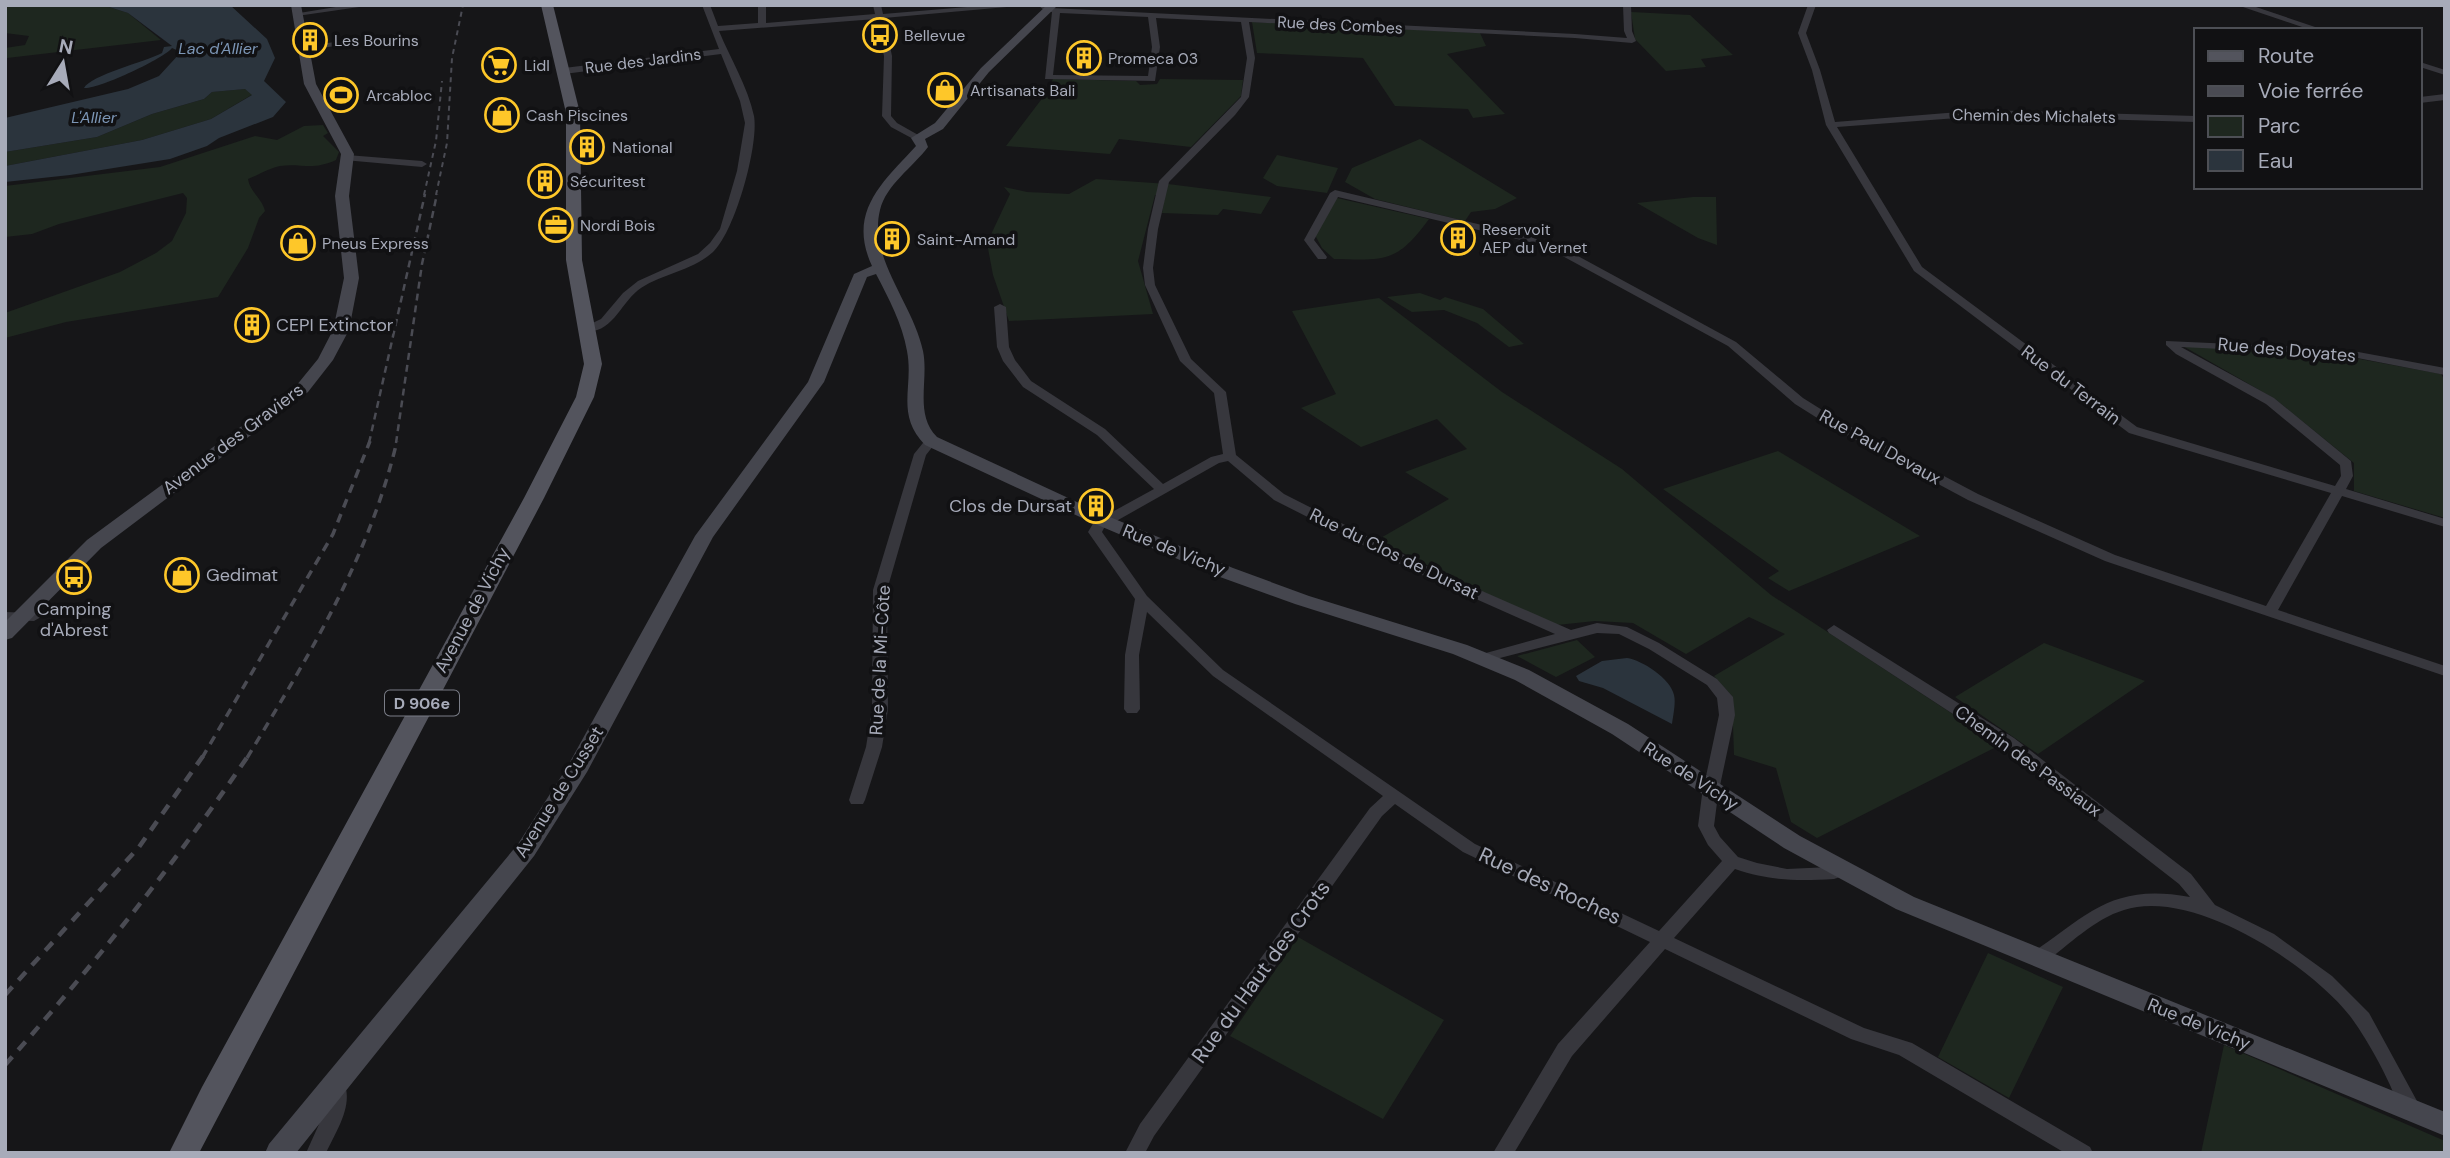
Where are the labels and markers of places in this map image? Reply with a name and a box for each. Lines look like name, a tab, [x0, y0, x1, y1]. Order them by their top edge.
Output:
bus stop icon: Bellevue	[861, 16, 899, 54]
building icon: Les Bourins	[291, 21, 329, 59]
place label: Bellevue	[904, 25, 965, 46]
place label: Les Bourins	[334, 30, 419, 51]
building icon: Promeca 03	[1065, 39, 1103, 77]
supermarket icon: Lidl	[480, 46, 518, 84]
place label: Promeca 03	[1108, 48, 1198, 69]
place label: Lidl	[524, 55, 550, 76]
shop icon: Artisanats Bali	[926, 71, 964, 109]
sports icon: Arcabloc	[322, 76, 360, 114]
place label: Artisanats Bali	[970, 80, 1075, 101]
place label: Arcabloc	[366, 85, 432, 106]
shop icon: Cash Piscines	[483, 96, 521, 134]
place label: Cash Piscines	[526, 105, 628, 126]
building icon: National	[568, 128, 606, 166]
place label: National	[612, 137, 673, 158]
building icon: Sécuritest	[526, 162, 564, 200]
place label: Sécuritest	[570, 171, 646, 192]
office icon: Nordi Bois	[537, 206, 575, 244]
place label: Nordi Bois	[580, 215, 655, 236]
building icon: Reservoit AEP du Vernet	[1439, 219, 1477, 257]
place label: Reservoit AEP du Vernet	[1482, 219, 1588, 258]
building icon: Saint-Amand	[873, 220, 911, 258]
shop icon: Pneus Express	[279, 224, 317, 262]
place label: Saint-Amand	[917, 229, 1015, 250]
place label: Pneus Express	[322, 233, 429, 254]
building icon: CEPI Extinctor	[233, 306, 271, 344]
place label: CEPI Extinctor	[276, 313, 394, 337]
building icon: Clos de Dursat	[1077, 487, 1115, 525]
place label: Clos de Dursat	[949, 494, 1072, 518]
shop icon: Gedimat	[163, 556, 201, 594]
bus stop icon: Camping d'Abrest	[55, 558, 93, 596]
place label: Gedimat	[206, 563, 278, 587]
place label: Camping d'Abrest	[37, 597, 111, 642]

